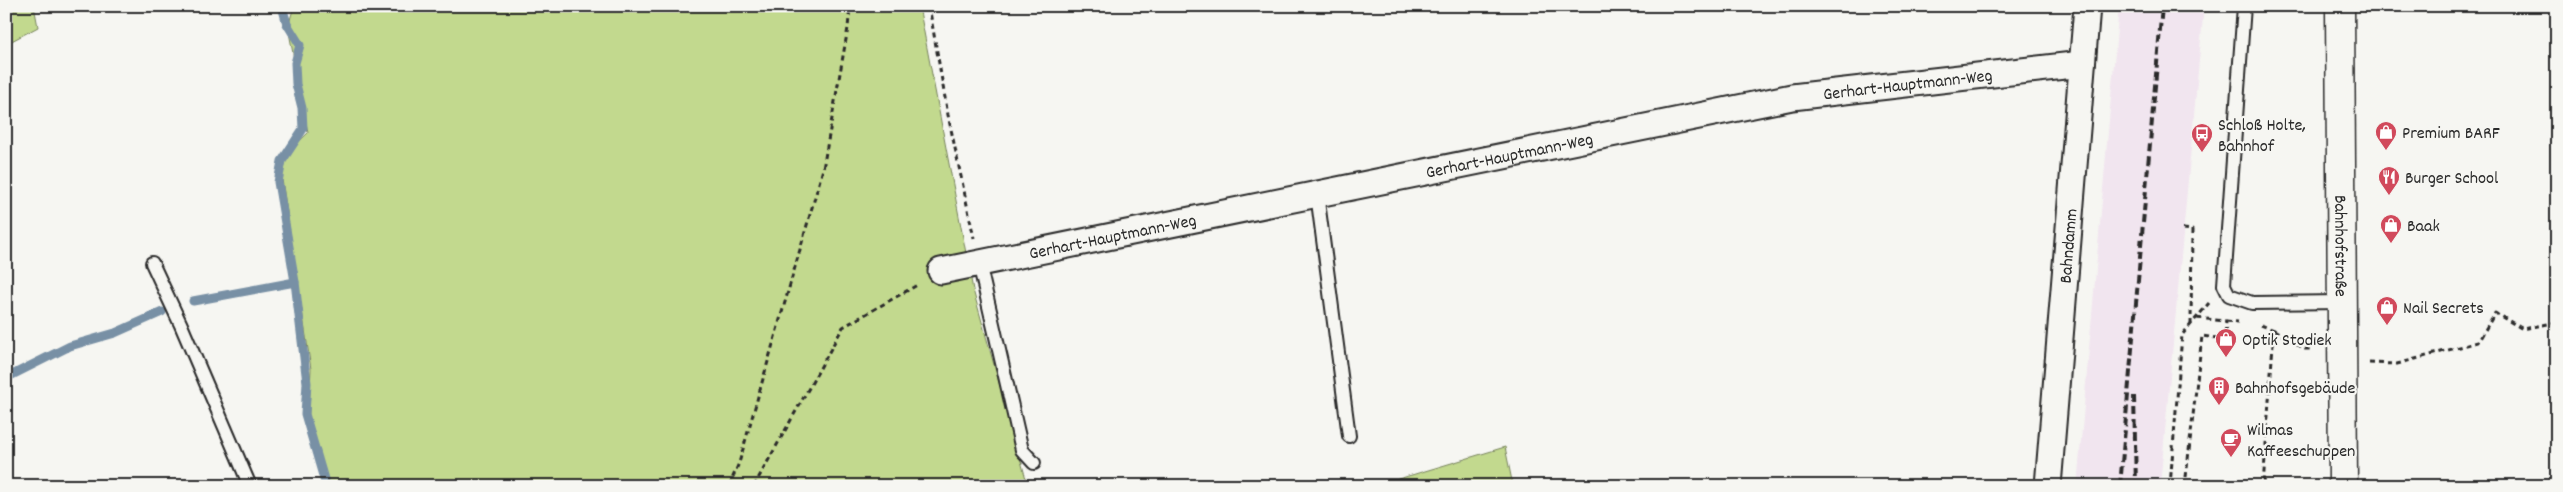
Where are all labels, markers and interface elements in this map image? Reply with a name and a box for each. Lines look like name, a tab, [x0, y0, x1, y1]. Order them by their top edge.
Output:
street label: Gerhart-Hauptmann-Weg	[1822, 64, 1994, 108]
place label: Schloß Holte, Bahnhof	[2218, 114, 2306, 160]
shop icon: Premium BARF	[2374, 120, 2398, 151]
bus stop icon: Schloß Holte, Bahnhof	[2190, 122, 2214, 153]
place label: Premium BARF	[2402, 122, 2500, 147]
street label: Gerhart-Hauptmann-Weg	[1424, 128, 1596, 187]
restaurant icon: Burger School	[2377, 165, 2401, 196]
place label: Burger School	[2405, 167, 2499, 192]
street label: Bahnhofstraße	[2326, 195, 2352, 297]
street label: Bahndamm	[2055, 207, 2086, 284]
street label: Gerhart-Hauptmann-Weg	[1027, 209, 1199, 268]
shop icon: Baak	[2379, 213, 2403, 244]
place label: Baak	[2407, 215, 2440, 240]
shop icon: Nail Secrets	[2375, 295, 2399, 326]
place label: Nail Secrets	[2403, 297, 2484, 322]
shop icon: Optik Stodiek	[2214, 327, 2238, 358]
place label: Optik Stodiek	[2242, 329, 2332, 354]
building icon: Bahnhofsgebäude	[2207, 375, 2231, 406]
place label: Bahnhofsgebäude	[2235, 377, 2355, 402]
place label: Wilmas Kaffeeschuppen	[2247, 419, 2355, 465]
cafe icon: Wilmas Kaffeeschuppen	[2219, 427, 2243, 458]

